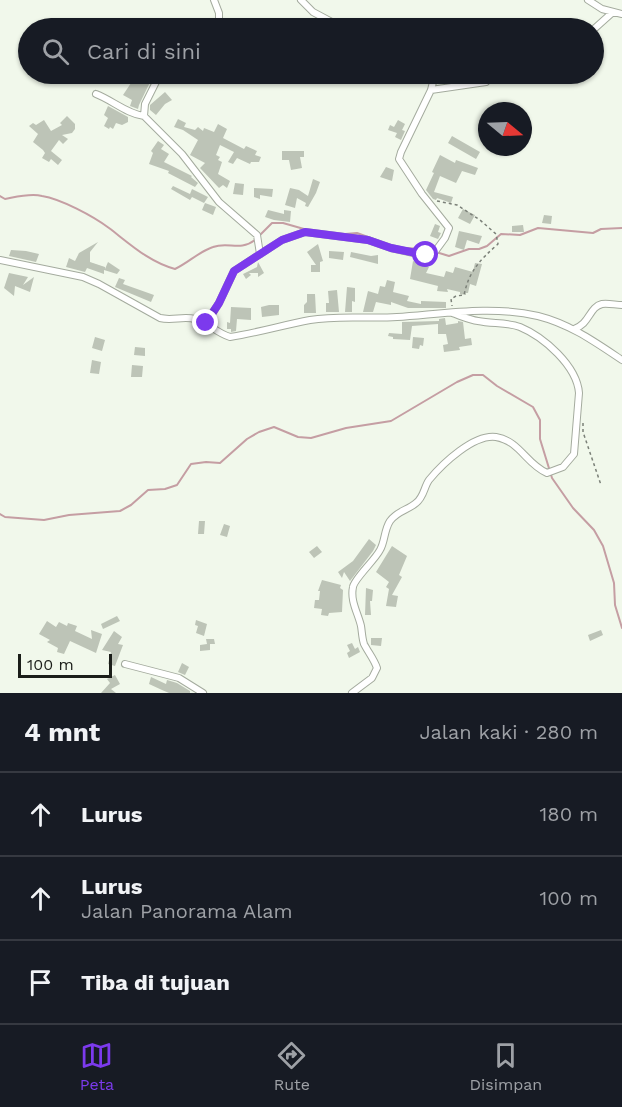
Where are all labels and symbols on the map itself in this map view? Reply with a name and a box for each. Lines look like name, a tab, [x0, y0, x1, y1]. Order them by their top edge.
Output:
north arrow	[478, 102, 532, 156]
route start	[412, 241, 438, 267]
route end	[192, 309, 218, 335]
scale bar	[18, 651, 112, 678]

